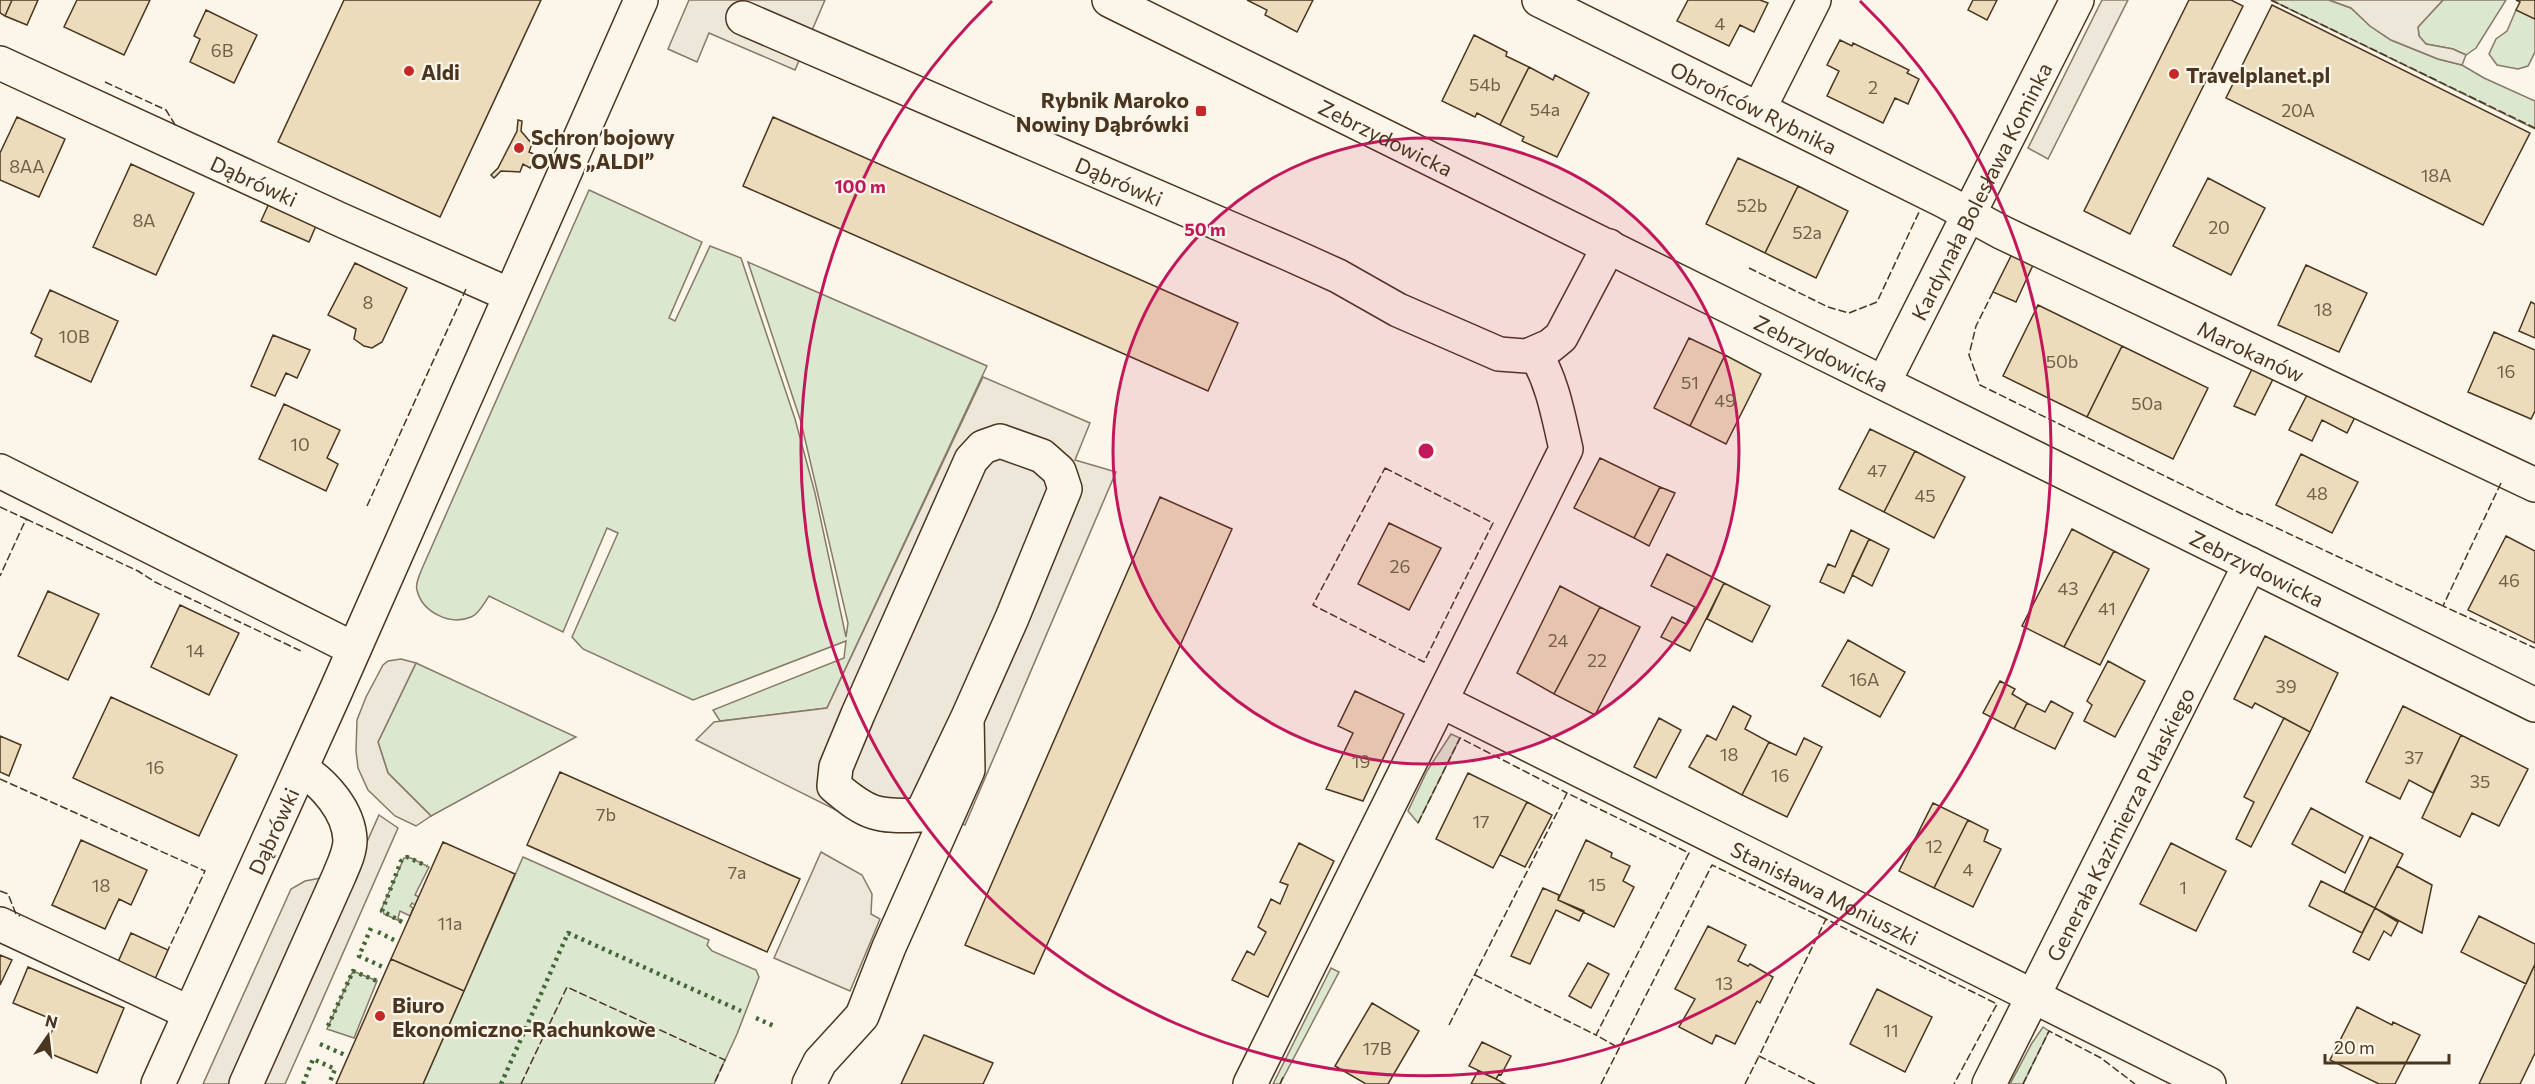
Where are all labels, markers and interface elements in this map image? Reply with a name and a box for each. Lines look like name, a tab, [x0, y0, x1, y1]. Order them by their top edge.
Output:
house number: 4	[1715, 12, 1726, 34]
house number: 6B	[211, 39, 233, 61]
street label: Obrońców Rybnika	[1667, 55, 1841, 159]
street label: Kardynała Bolesława Kominka	[1905, 58, 2056, 324]
place label: Aldi	[421, 59, 460, 84]
place label: Travelplanet.pl	[2186, 62, 2330, 87]
marker: Aldi	[402, 64, 416, 78]
marker: Travelplanet.pl	[2167, 67, 2181, 81]
house number: 54b	[1469, 73, 1501, 95]
house number: 2	[1868, 76, 1878, 98]
place label: Rybnik Maroko Nowiny Dąbrówki	[1016, 87, 1189, 136]
street label: Zebrzydowicka	[1315, 93, 1457, 181]
house number: 54a	[1530, 98, 1560, 120]
house number: 20A	[2281, 99, 2315, 121]
marker: Rybnik Maroko Nowiny Dąbrówki	[1194, 104, 1208, 118]
place label: Schron bojowy OWS „ALDI”	[531, 124, 675, 173]
marker: Schron bojowy OWS „ALDI”	[512, 141, 526, 155]
street label: Dąbrówki	[207, 149, 302, 211]
street label: Dąbrówki	[1072, 151, 1167, 210]
house number: 8AA	[9, 155, 45, 177]
house number: 18A	[2421, 164, 2451, 186]
text: 100 m	[834, 175, 886, 197]
house number: 52b	[1737, 194, 1767, 216]
house number: 8A	[133, 209, 155, 231]
house number: 20	[2208, 216, 2230, 238]
text: 50 m	[1184, 218, 1226, 240]
house number: 52a	[1792, 221, 1822, 243]
house number: 8	[363, 291, 374, 313]
house number: 18	[2314, 298, 2332, 320]
street label: Zebrzydowicka	[1751, 309, 1893, 396]
street label: Marokanów	[2194, 315, 2309, 387]
house number: 10B	[58, 325, 90, 347]
house number: 50b	[2046, 350, 2078, 372]
house number: 16	[2497, 360, 2515, 382]
house number: 51	[1681, 371, 1699, 393]
house number: 49	[1714, 389, 1736, 411]
house number: 50a	[2131, 392, 2163, 414]
house number: 10	[290, 433, 310, 455]
centre of rings	[1416, 441, 1436, 461]
house number: 47	[1867, 459, 1887, 481]
house number: 48	[2306, 482, 2328, 504]
house number: 45	[1914, 484, 1936, 506]
street label: Zebrzydowicka	[2186, 524, 2328, 611]
house number: 26	[1390, 555, 1410, 577]
house number: 46	[2498, 569, 2520, 591]
house number: 43	[2057, 577, 2079, 599]
house number: 41	[2098, 597, 2116, 619]
house number: 24	[1548, 629, 1568, 651]
house number: 14	[186, 639, 204, 661]
house number: 22	[1587, 649, 1607, 671]
house number: 16A	[1849, 668, 1879, 690]
house number: 39	[2275, 675, 2297, 697]
street label: Generała Kazimierza Pułaskiego	[2040, 683, 2199, 965]
house number: 18	[1720, 743, 1738, 765]
house number: 37	[2404, 746, 2424, 768]
house number: 19	[1352, 750, 1370, 772]
house number: 16	[146, 756, 164, 778]
house number: 16	[1771, 764, 1789, 786]
house number: 35	[2470, 770, 2490, 792]
street label: Dąbrówki	[242, 783, 303, 878]
house number: 7b	[596, 803, 616, 825]
house number: 17	[1472, 810, 1490, 832]
street label: Stanisława Moniuszki	[1727, 835, 1923, 950]
house number: 12	[1925, 835, 1943, 857]
house number: 4	[1963, 858, 1974, 880]
house number: 7a	[728, 861, 746, 883]
house number: 15	[1588, 873, 1606, 895]
house number: 18	[92, 874, 110, 896]
house number: 1	[2179, 876, 2187, 898]
house number: 11a	[438, 912, 462, 934]
house number: 13	[1715, 972, 1733, 994]
place label: Biuro Ekonomiczno-Rachunkowe	[392, 992, 656, 1041]
north arrow	[18, 1006, 78, 1066]
marker: Biuro Ekonomiczno-Rachunkowe	[373, 1009, 387, 1023]
text: N	[44, 1010, 60, 1032]
house number: 11	[1883, 1019, 1899, 1041]
scale bar	[2325, 1027, 2450, 1065]
text: 20 m	[2334, 1036, 2375, 1058]
house number: 17B	[1363, 1037, 1391, 1059]

